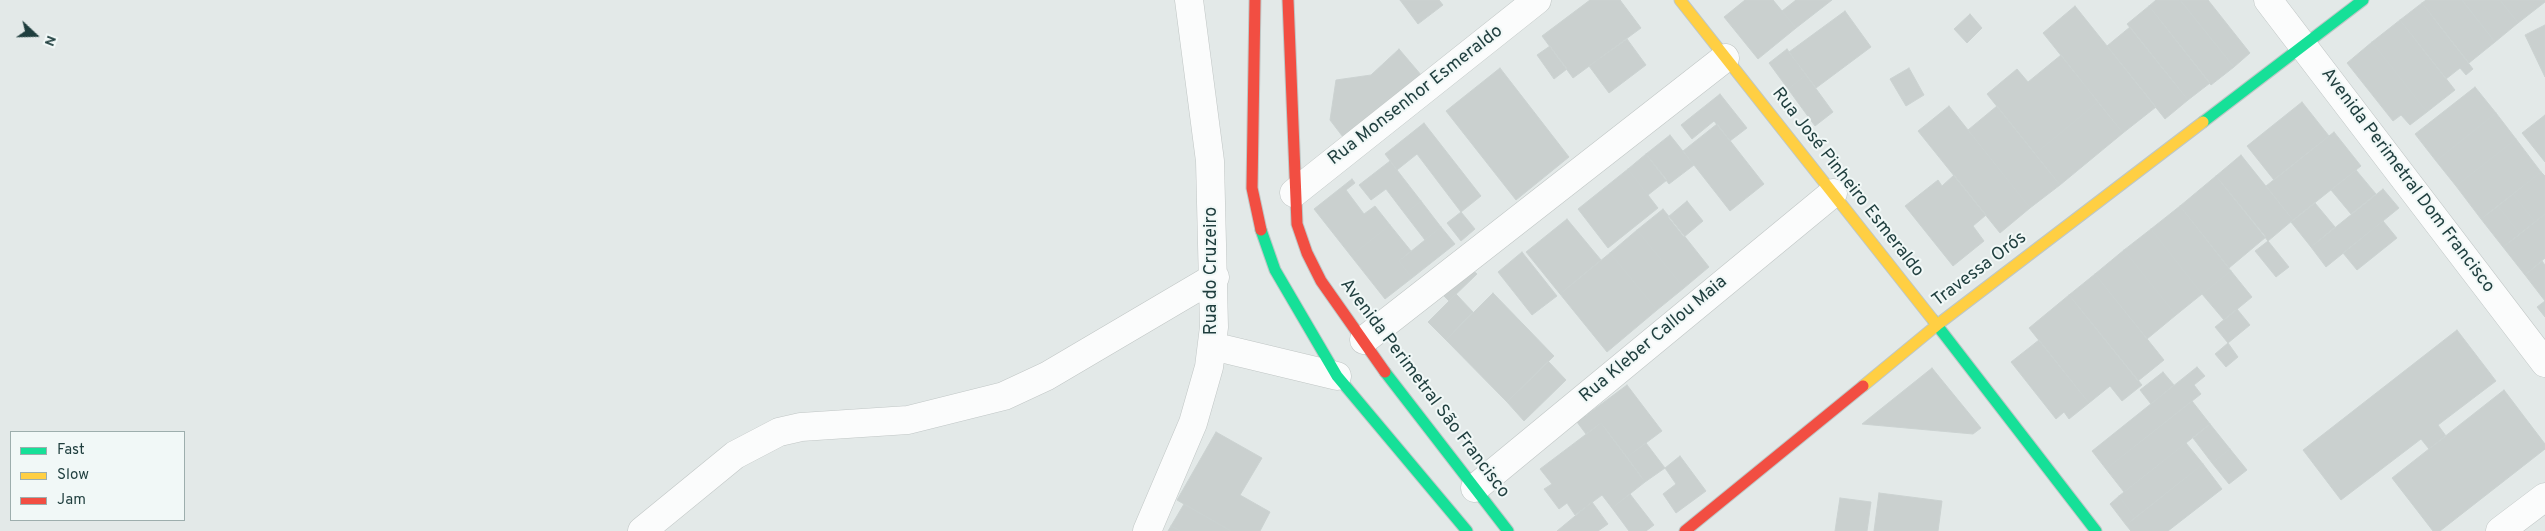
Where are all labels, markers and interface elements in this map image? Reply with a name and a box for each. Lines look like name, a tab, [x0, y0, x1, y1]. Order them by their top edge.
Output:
north arrow	[10, 10, 60, 60]
street label: Rua Monsenhor Esmeraldo	[1324, 21, 1508, 171]
text: N	[40, 33, 59, 48]
street label: Avenida Perimetral Dom Francisco	[2315, 64, 2499, 298]
street label: Rua José Pinheiro Esmeraldo	[1766, 84, 1928, 282]
street label: Rua do Cruzeiro	[1201, 207, 1223, 335]
street label: Travessa Orós	[1929, 228, 2031, 312]
street label: Rua Kleber Callou Maia	[1576, 272, 1732, 408]
street label: Avenida Perimetral São Francisco	[1334, 275, 1514, 503]
legend	[10, 431, 185, 521]
text: Fast	[57, 441, 85, 460]
text: Slow	[57, 466, 89, 485]
text: Jam	[57, 491, 86, 510]

